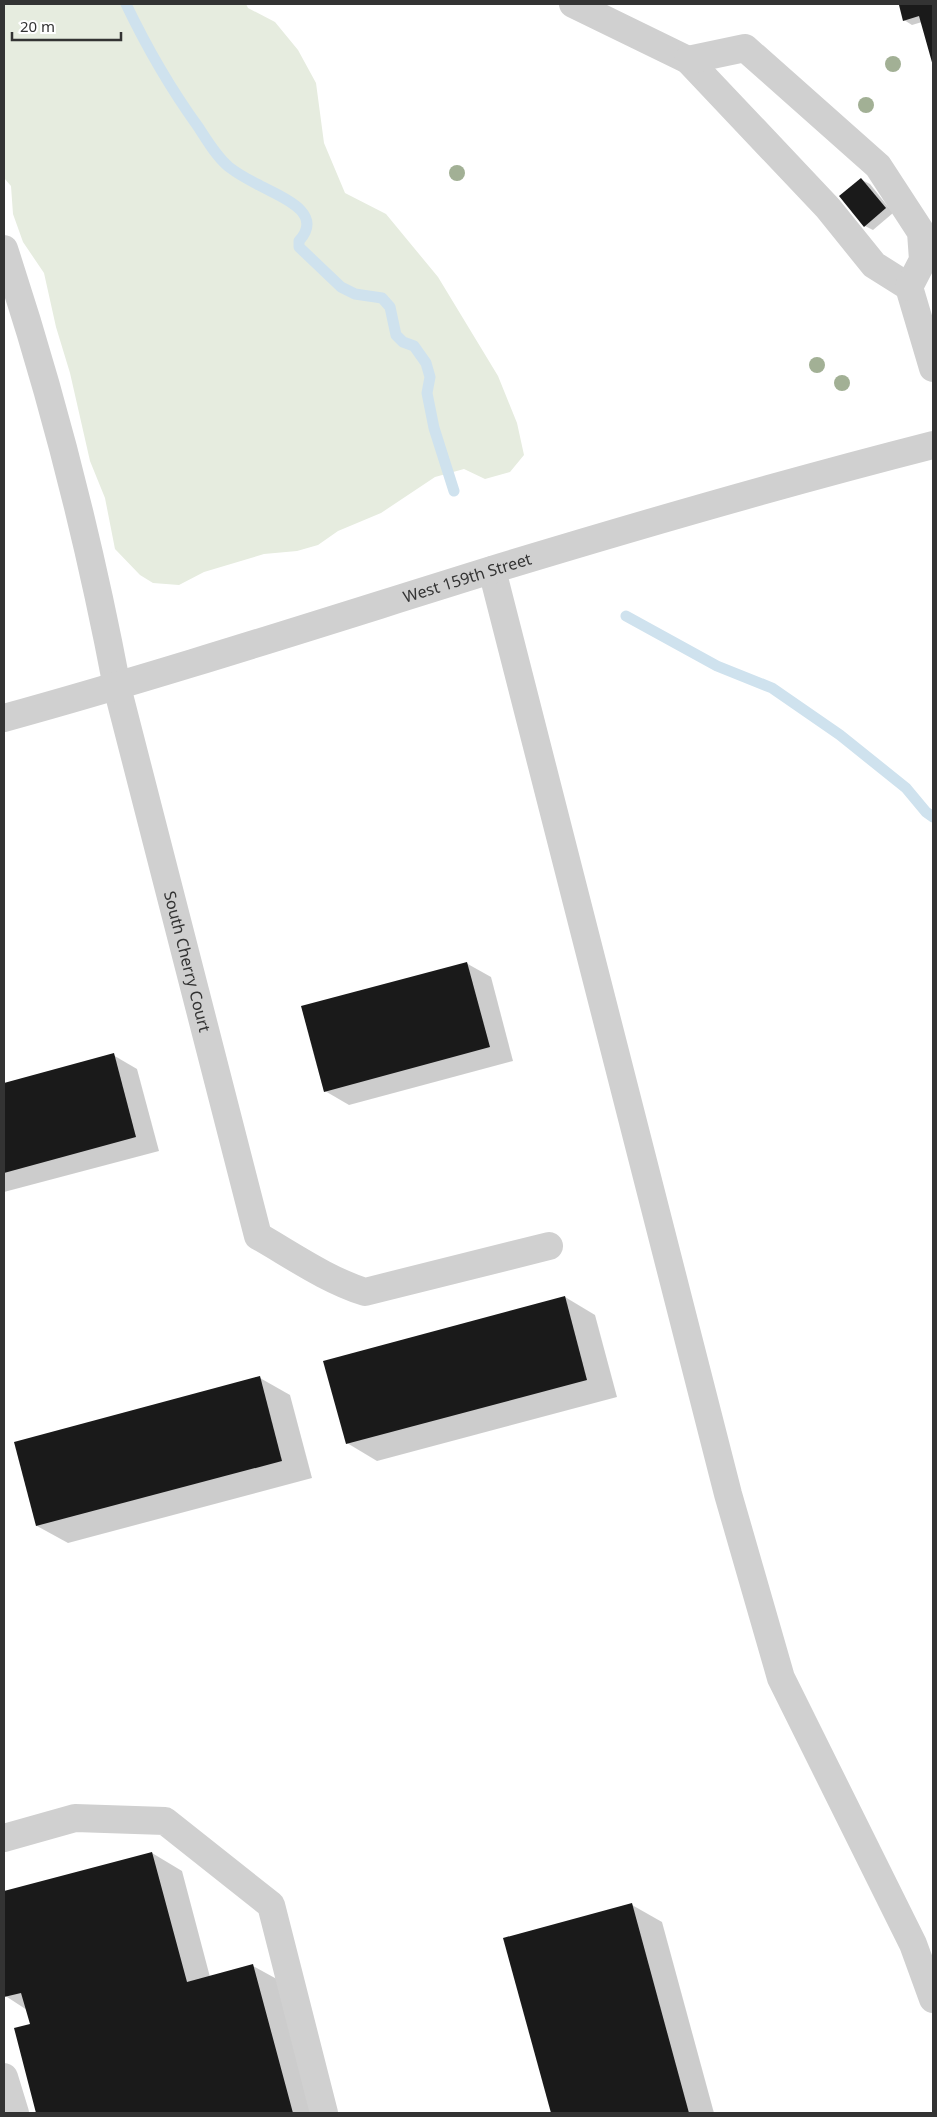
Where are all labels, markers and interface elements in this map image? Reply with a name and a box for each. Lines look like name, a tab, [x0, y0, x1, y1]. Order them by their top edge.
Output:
scale bar	[12, 10, 121, 42]
text: 20 m	[20, 16, 55, 36]
street label: West 159th Street	[400, 547, 534, 608]
street label: South Cherry Court	[159, 889, 216, 1035]

